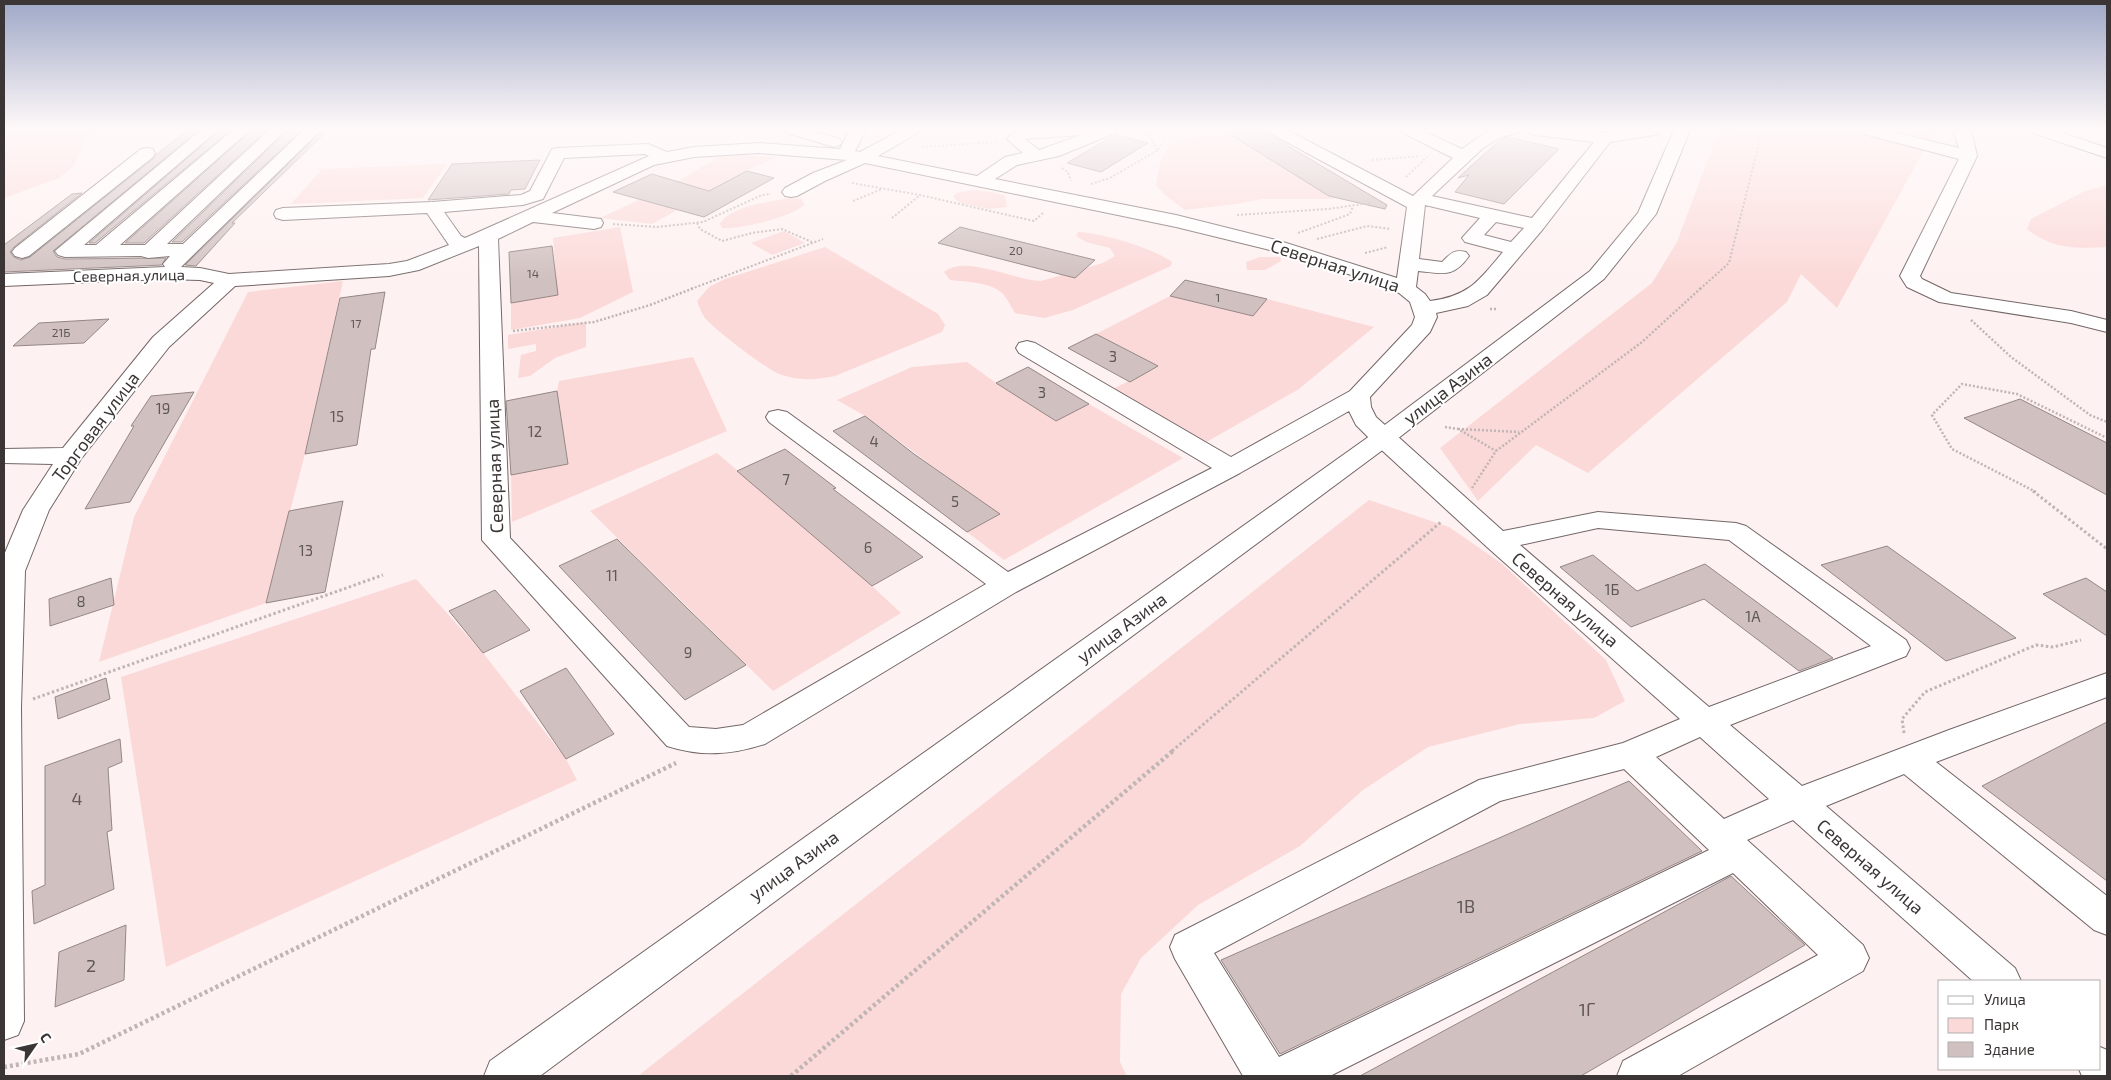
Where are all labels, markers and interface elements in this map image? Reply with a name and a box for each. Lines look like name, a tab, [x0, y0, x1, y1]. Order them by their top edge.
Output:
street label: Северная улица	[1268, 234, 1403, 296]
house number: 20	[1009, 243, 1023, 257]
street label: Северная улица	[73, 265, 185, 286]
house number: 14	[527, 266, 539, 280]
house number: 1	[1216, 290, 1220, 304]
house number: 17	[351, 316, 361, 330]
house number: 21Б	[52, 325, 70, 339]
house number: 3	[1109, 347, 1117, 365]
street label: улица Азина	[1399, 348, 1496, 429]
street label: Торговая улица	[47, 367, 144, 486]
house number: 3	[1038, 383, 1046, 401]
street label: Северная улица	[481, 398, 507, 534]
house number: 19	[156, 399, 170, 417]
house number: 15	[330, 407, 344, 425]
house number: 12	[528, 422, 542, 440]
house number: 4	[869, 432, 879, 450]
house number: 7	[782, 470, 790, 488]
house number: 5	[951, 492, 959, 510]
house number: 6	[864, 538, 872, 556]
house number: 13	[299, 541, 313, 559]
street label: Северная улица	[1508, 547, 1624, 652]
house number: 11	[606, 566, 618, 584]
house number: 1Б	[1605, 580, 1619, 598]
street label: улица Азина	[1072, 587, 1171, 667]
house number: 8	[76, 592, 86, 610]
house number: 1А	[1745, 607, 1761, 625]
house number: 9	[684, 643, 692, 661]
house number: 4	[71, 787, 83, 809]
street label: Северная улица	[1813, 814, 1929, 919]
street label: улица Азина	[744, 825, 843, 905]
house number: 1В	[1457, 895, 1475, 917]
house number: 2	[86, 954, 96, 976]
legend	[1938, 980, 2101, 1070]
text: Улица	[1984, 990, 2026, 1008]
house number: 1Г	[1579, 998, 1595, 1020]
text: Парк	[1984, 1015, 2019, 1033]
north arrow	[10, 1020, 60, 1070]
text: С	[37, 1029, 56, 1046]
text: Здание	[1984, 1040, 2035, 1058]

